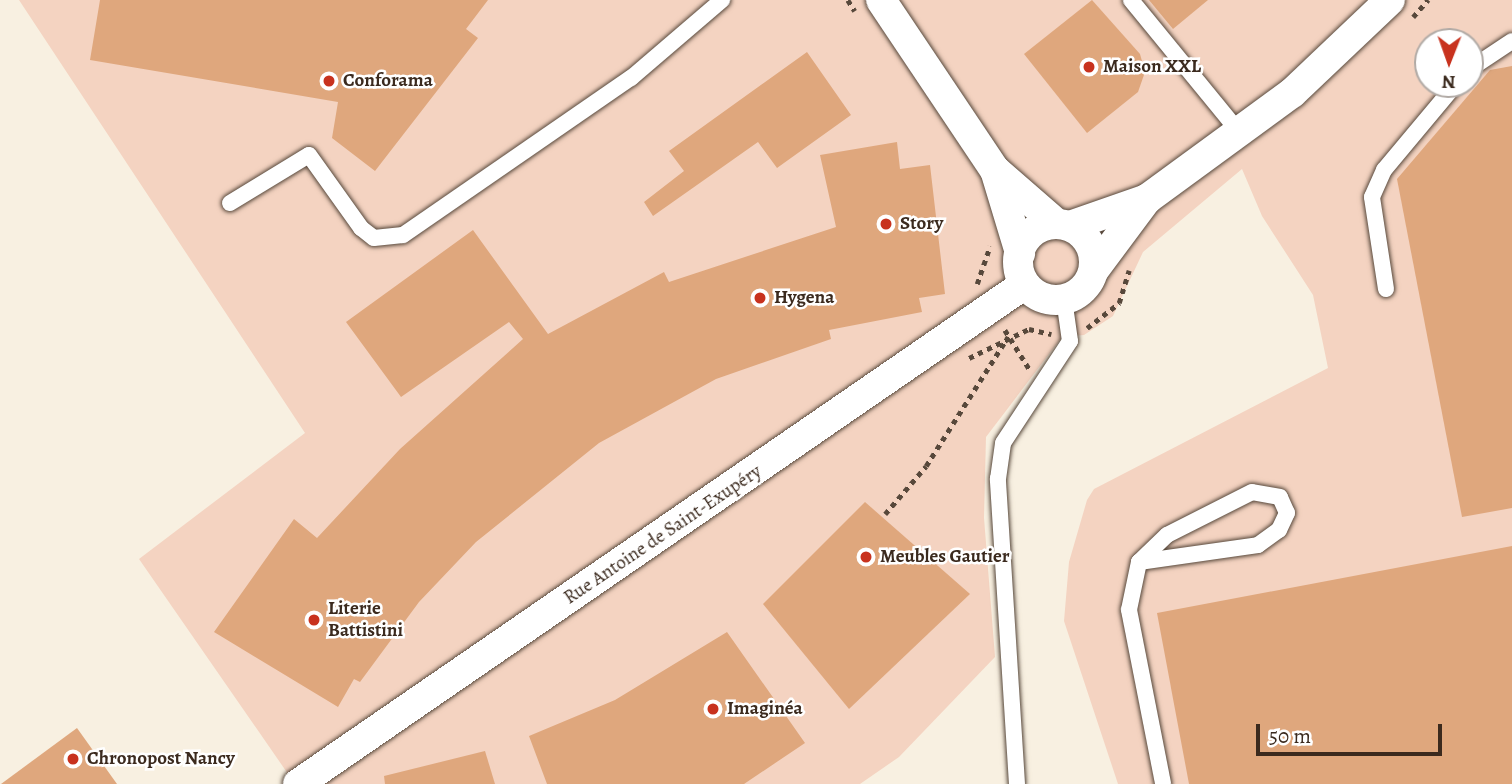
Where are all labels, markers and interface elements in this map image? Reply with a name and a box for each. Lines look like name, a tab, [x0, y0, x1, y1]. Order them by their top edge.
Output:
north arrow	[1414, 28, 1484, 98]
place label: Maison XXL	[1103, 56, 1201, 78]
marker: Maison XXL	[1081, 59, 1097, 75]
text: N	[1442, 69, 1456, 95]
place label: Conforama	[343, 70, 433, 92]
marker: Conforama	[321, 73, 337, 89]
place label: Story	[900, 213, 943, 235]
marker: Story	[878, 216, 894, 232]
place label: Hygena	[774, 287, 834, 309]
marker: Hygena	[752, 290, 768, 306]
street label: Rue Antoine de Saint-Exupéry	[560, 460, 766, 610]
place label: Meubles Gautier	[880, 546, 1010, 568]
marker: Meubles Gautier	[858, 549, 874, 565]
place label: Literie Battistini	[328, 598, 403, 642]
marker: Literie Battistini	[306, 612, 322, 628]
place label: Imaginéa	[727, 698, 803, 720]
marker: Imaginéa	[705, 701, 721, 717]
scale bar	[1260, 710, 1446, 754]
text: 50 m	[1269, 722, 1311, 750]
place label: Chronopost Nancy	[87, 748, 235, 770]
marker: Chronopost Nancy	[65, 751, 81, 767]

